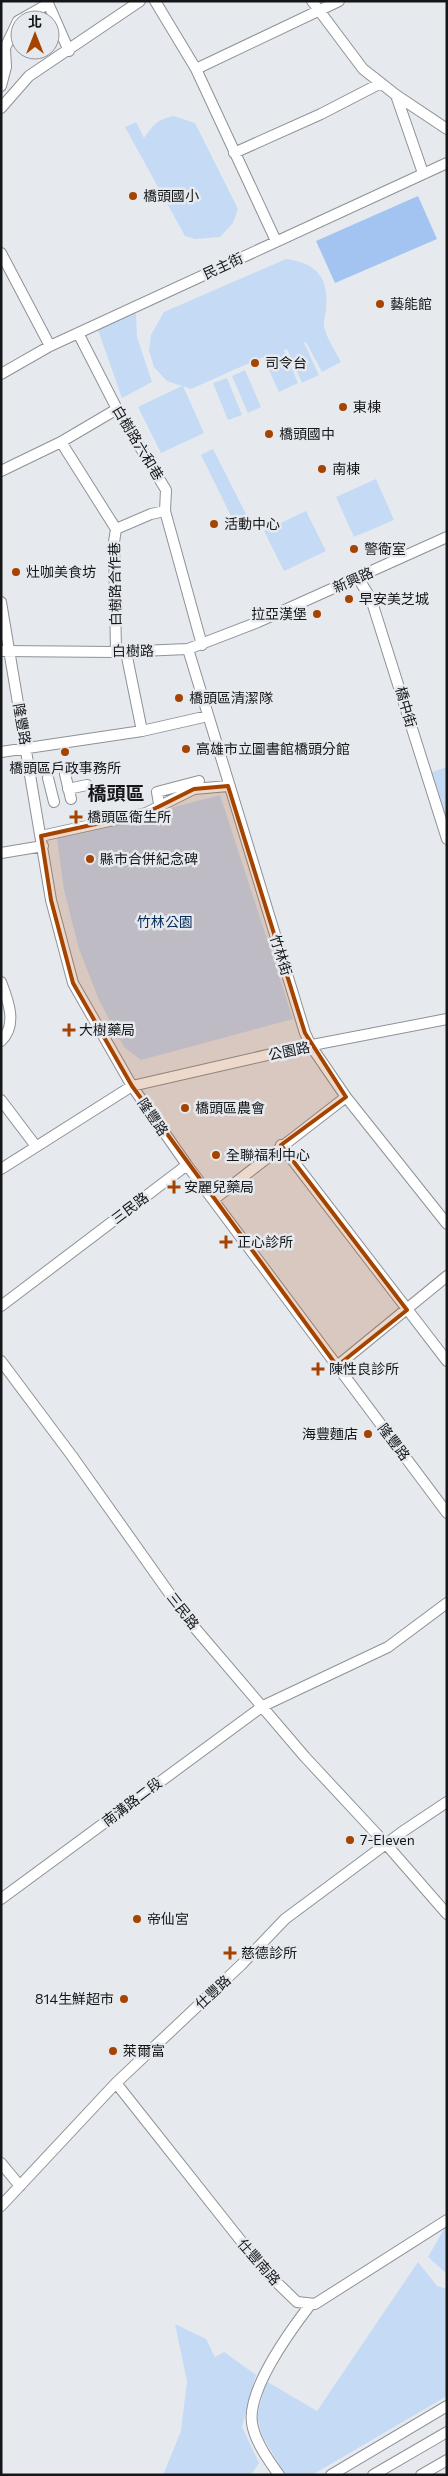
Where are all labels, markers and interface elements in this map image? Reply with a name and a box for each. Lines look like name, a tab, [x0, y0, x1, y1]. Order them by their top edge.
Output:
north arrow	[10, 10, 60, 60]
text: 北	[28, 13, 42, 30]
place label: 橋頭國小	[143, 187, 199, 204]
marker: 橋頭國小	[127, 190, 139, 202]
street label: 民主街	[200, 249, 245, 282]
place label: 藝能館	[390, 295, 432, 312]
marker: 藝能館	[374, 298, 386, 310]
place label: 司令台	[265, 354, 307, 371]
marker: 司令台	[249, 357, 261, 369]
place label: 東棟	[353, 398, 381, 415]
marker: 東棟	[337, 401, 349, 413]
street label: 白樹路六和巷	[110, 402, 167, 483]
place label: 橋頭國中	[279, 425, 335, 442]
marker: 橋頭國中	[263, 428, 275, 440]
place label: 南棟	[332, 460, 360, 477]
marker: 南棟	[316, 463, 328, 475]
place label: 活動中心	[224, 515, 280, 532]
marker: 活動中心	[208, 518, 220, 530]
place label: 警衛室	[364, 540, 406, 557]
street label: 白樹路合作巷	[105, 542, 124, 626]
marker: 警衛室	[348, 543, 360, 555]
place label: 灶咖美食坊	[26, 563, 96, 580]
street label: 新興路	[330, 563, 375, 596]
marker: 灶咖美食坊	[10, 566, 22, 578]
place label: 早安美芝城	[359, 590, 429, 607]
marker: 早安美芝城	[343, 593, 355, 605]
place label: 拉亞漢堡	[251, 605, 307, 622]
marker: 拉亞漢堡	[311, 608, 323, 620]
street label: 白樹路	[112, 642, 154, 659]
street label: 橋中街	[393, 684, 420, 729]
place label: 橋頭區清潔隊	[189, 689, 273, 706]
marker: 橋頭區清潔隊	[173, 692, 185, 704]
street label: 隆豐路	[10, 702, 35, 746]
place label: 高雄市立圖書館橋頭分館	[196, 740, 350, 757]
marker: 高雄市立圖書館橋頭分館	[180, 743, 192, 755]
marker: 橋頭區戶政事務所	[59, 746, 71, 758]
place label: 橋頭區戶政事務所	[9, 759, 121, 776]
district label: 橋頭區	[87, 781, 145, 804]
place label: 橋頭區衛生所	[87, 808, 171, 825]
marker: 橋頭區衛生所	[69, 810, 83, 824]
place label: 縣市合併紀念碑	[100, 850, 198, 867]
marker: 縣市合併紀念碑	[84, 853, 96, 865]
park label: 竹林公園	[137, 913, 193, 930]
street label: 竹林街	[267, 932, 296, 977]
place label: 大樹藥局	[79, 1021, 135, 1038]
marker: 大樹藥局	[63, 1024, 75, 1036]
street label: 公園路	[267, 1038, 311, 1063]
street label: 隆豐路	[135, 1095, 172, 1139]
place label: 橋頭區農會	[195, 1099, 265, 1116]
marker: 橋頭區農會	[179, 1102, 191, 1114]
place label: 全聯福利中心	[226, 1146, 310, 1163]
marker: 全聯福利中心	[210, 1149, 222, 1161]
place label: 安麗兒藥局	[184, 1178, 254, 1195]
marker: 安麗兒藥局	[168, 1181, 180, 1193]
street label: 三民路	[108, 1188, 152, 1227]
place label: 正心診所	[237, 1233, 293, 1250]
marker: 正心診所	[219, 1235, 233, 1249]
place label: 陳性良診所	[329, 1360, 399, 1377]
marker: 陳性良診所	[311, 1362, 325, 1376]
street label: 隆豐路	[375, 1420, 414, 1464]
place label: 海豐麵店	[302, 1425, 358, 1442]
marker: 海豐麵店	[362, 1428, 374, 1440]
street label: 三民路	[164, 1589, 203, 1632]
street label: 南溝路二段	[99, 1774, 165, 1829]
place label: 7-Eleven	[360, 1831, 415, 1848]
marker: 7-Eleven	[344, 1834, 356, 1846]
place label: 帝仙宮	[147, 1910, 189, 1927]
marker: 帝仙宮	[131, 1913, 143, 1925]
place label: 慈德診所	[241, 1944, 297, 1961]
marker: 慈德診所	[223, 1946, 237, 1960]
street label: 仕豐路	[192, 1971, 234, 2012]
place label: 814生鮮超市	[35, 1990, 114, 2007]
marker: 814生鮮超市	[118, 1993, 130, 2005]
place label: 萊爾富	[123, 2042, 165, 2059]
marker: 萊爾富	[107, 2045, 119, 2057]
street label: 仕豐南路	[235, 2235, 284, 2288]

